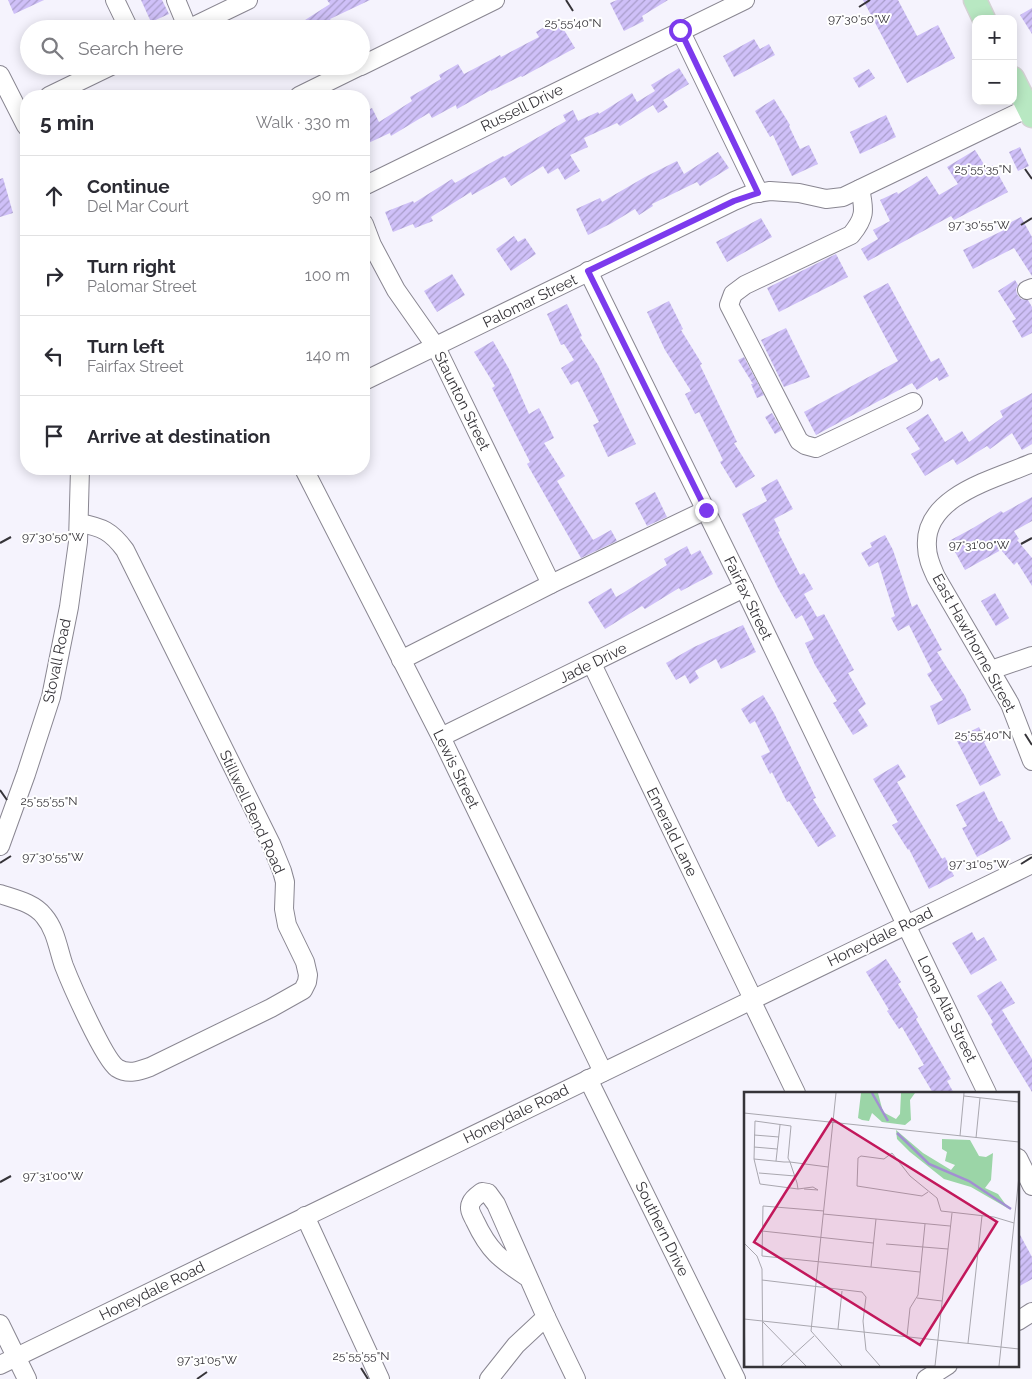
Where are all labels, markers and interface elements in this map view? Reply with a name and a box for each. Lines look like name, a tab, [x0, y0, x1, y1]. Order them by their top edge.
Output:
text: 97°30'50"W	[828, 12, 890, 26]
map controls	[972, 15, 1017, 105]
button: +	[972, 15, 1017, 60]
text: 25°55'40"N	[545, 16, 601, 30]
route start	[669, 19, 692, 42]
search box	[20, 20, 370, 75]
icon: search	[38, 34, 66, 62]
text: Search here	[78, 37, 184, 59]
button: −	[972, 60, 1017, 105]
street label: Russell Drive	[478, 80, 566, 136]
text: 5 min	[40, 110, 94, 135]
text: Walk · 330 m	[256, 113, 350, 132]
text: 25°55'35"N	[955, 162, 1011, 176]
text: Continue	[87, 175, 170, 197]
icon: ahead	[40, 182, 68, 210]
text: 90 m	[312, 186, 350, 205]
text: Del Mar Court	[87, 197, 189, 216]
text: 97°30'55"W	[948, 218, 1010, 232]
text: Turn right	[87, 255, 176, 277]
icon: right	[40, 262, 68, 290]
text: 100 m	[305, 266, 350, 285]
street label: Palomar Street	[480, 270, 580, 332]
text: Palomar Street	[87, 277, 197, 296]
text: Turn left	[87, 335, 164, 357]
icon: left	[40, 342, 68, 370]
text: 140 m	[306, 346, 350, 365]
street label: Staunton Street	[430, 349, 494, 453]
text: Fairfax Street	[87, 357, 184, 376]
icon: arrive	[40, 422, 68, 450]
text: Arrive at destination	[87, 425, 271, 447]
route end	[695, 499, 718, 522]
text: 97°30'50"W	[22, 530, 84, 544]
text: 97°31'00"W	[949, 538, 1010, 552]
street label: Fairfax Street	[720, 553, 776, 643]
street label: East Hawthorne Street	[928, 571, 1020, 715]
street label: Stovall Road	[39, 617, 75, 705]
street label: Jade Drive	[556, 639, 630, 687]
street label: Lewis Street	[429, 727, 483, 811]
text: 25°55'40"N	[955, 728, 1011, 742]
street label: Stillwell Bend Road	[216, 747, 288, 877]
street label: Emerald Lane	[643, 785, 701, 880]
text: 25°55'55"N	[21, 794, 77, 808]
text: 97°30'55"W	[22, 850, 84, 864]
text: 97°31'05"W	[949, 857, 1009, 871]
street label: Honeydale Road	[824, 904, 936, 970]
street label: Loma Alta Street	[914, 953, 980, 1065]
street label: Honeydale Road	[460, 1081, 572, 1147]
inset map	[744, 1092, 1020, 1366]
text: 97°31'00"W	[23, 1169, 84, 1183]
street label: Southern Drive	[631, 1179, 693, 1279]
street label: Honeydale Road	[96, 1258, 208, 1324]
text: 25°55'55"N	[333, 1349, 389, 1363]
text: 97°31'05"W	[177, 1353, 237, 1367]

